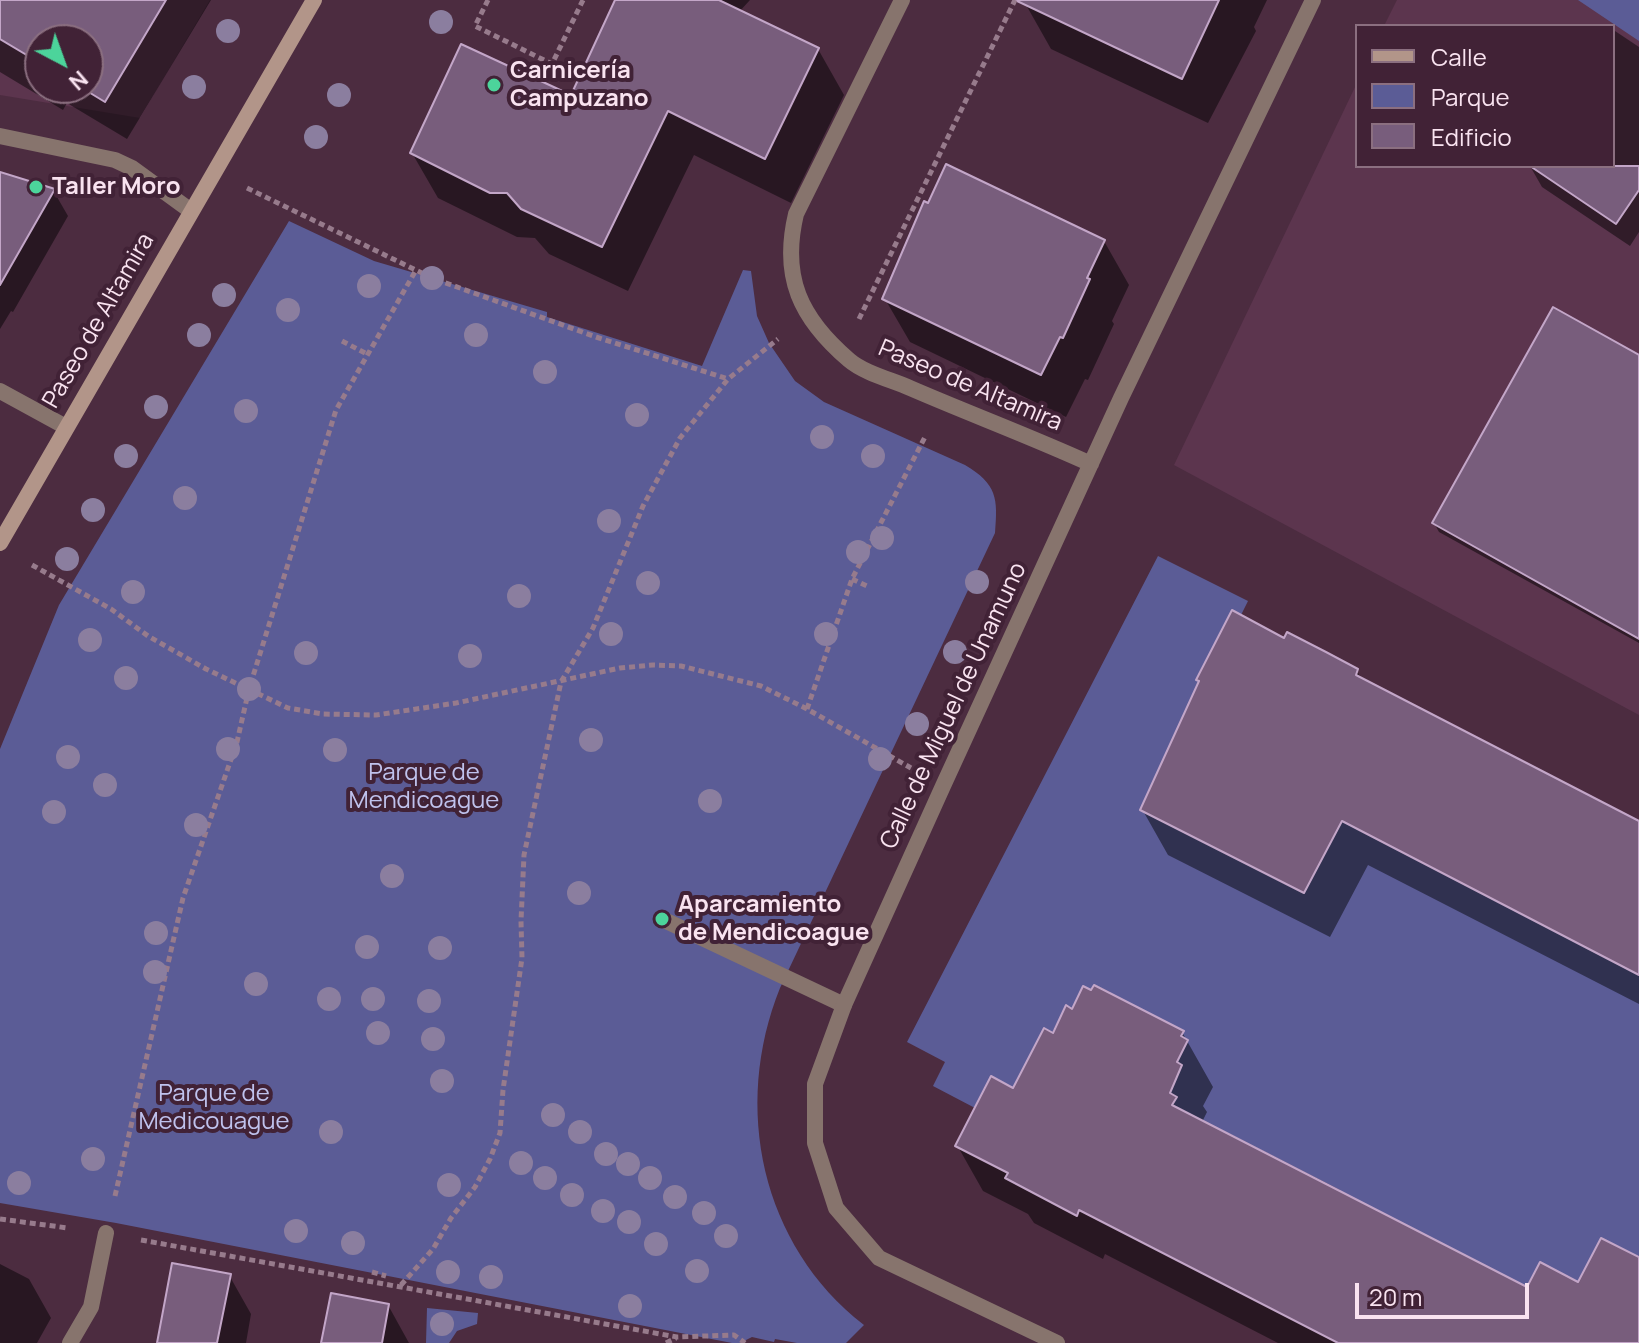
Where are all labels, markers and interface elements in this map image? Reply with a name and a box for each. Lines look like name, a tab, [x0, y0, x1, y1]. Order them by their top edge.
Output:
north arrow	[24, 24, 104, 104]
legend	[1355, 24, 1615, 168]
text: Calle	[1431, 40, 1487, 73]
place label: Carnicería Campuzano	[510, 57, 648, 113]
text: N	[63, 64, 94, 97]
marker: Carnicería Campuzano	[485, 76, 503, 94]
text: Parque	[1431, 80, 1509, 113]
text: Edificio	[1431, 120, 1512, 153]
place label: Taller Moro	[52, 173, 181, 201]
marker: Taller Moro	[27, 178, 45, 196]
street label: Paseo de Altamira	[37, 228, 161, 414]
street label: Paseo de Altamira	[874, 334, 1066, 438]
street label: Calle de Miguel de Unamuno	[875, 558, 1033, 854]
park label: Parque de Mendicoague	[349, 759, 499, 815]
place label: Aparcamiento de Mendicoague	[678, 891, 869, 947]
marker: Aparcamiento de Mendicoague	[653, 910, 671, 928]
park label: Parque de Medicouague	[138, 1080, 290, 1136]
scale bar	[1359, 1267, 1533, 1317]
text: 20 m	[1369, 1280, 1422, 1313]

